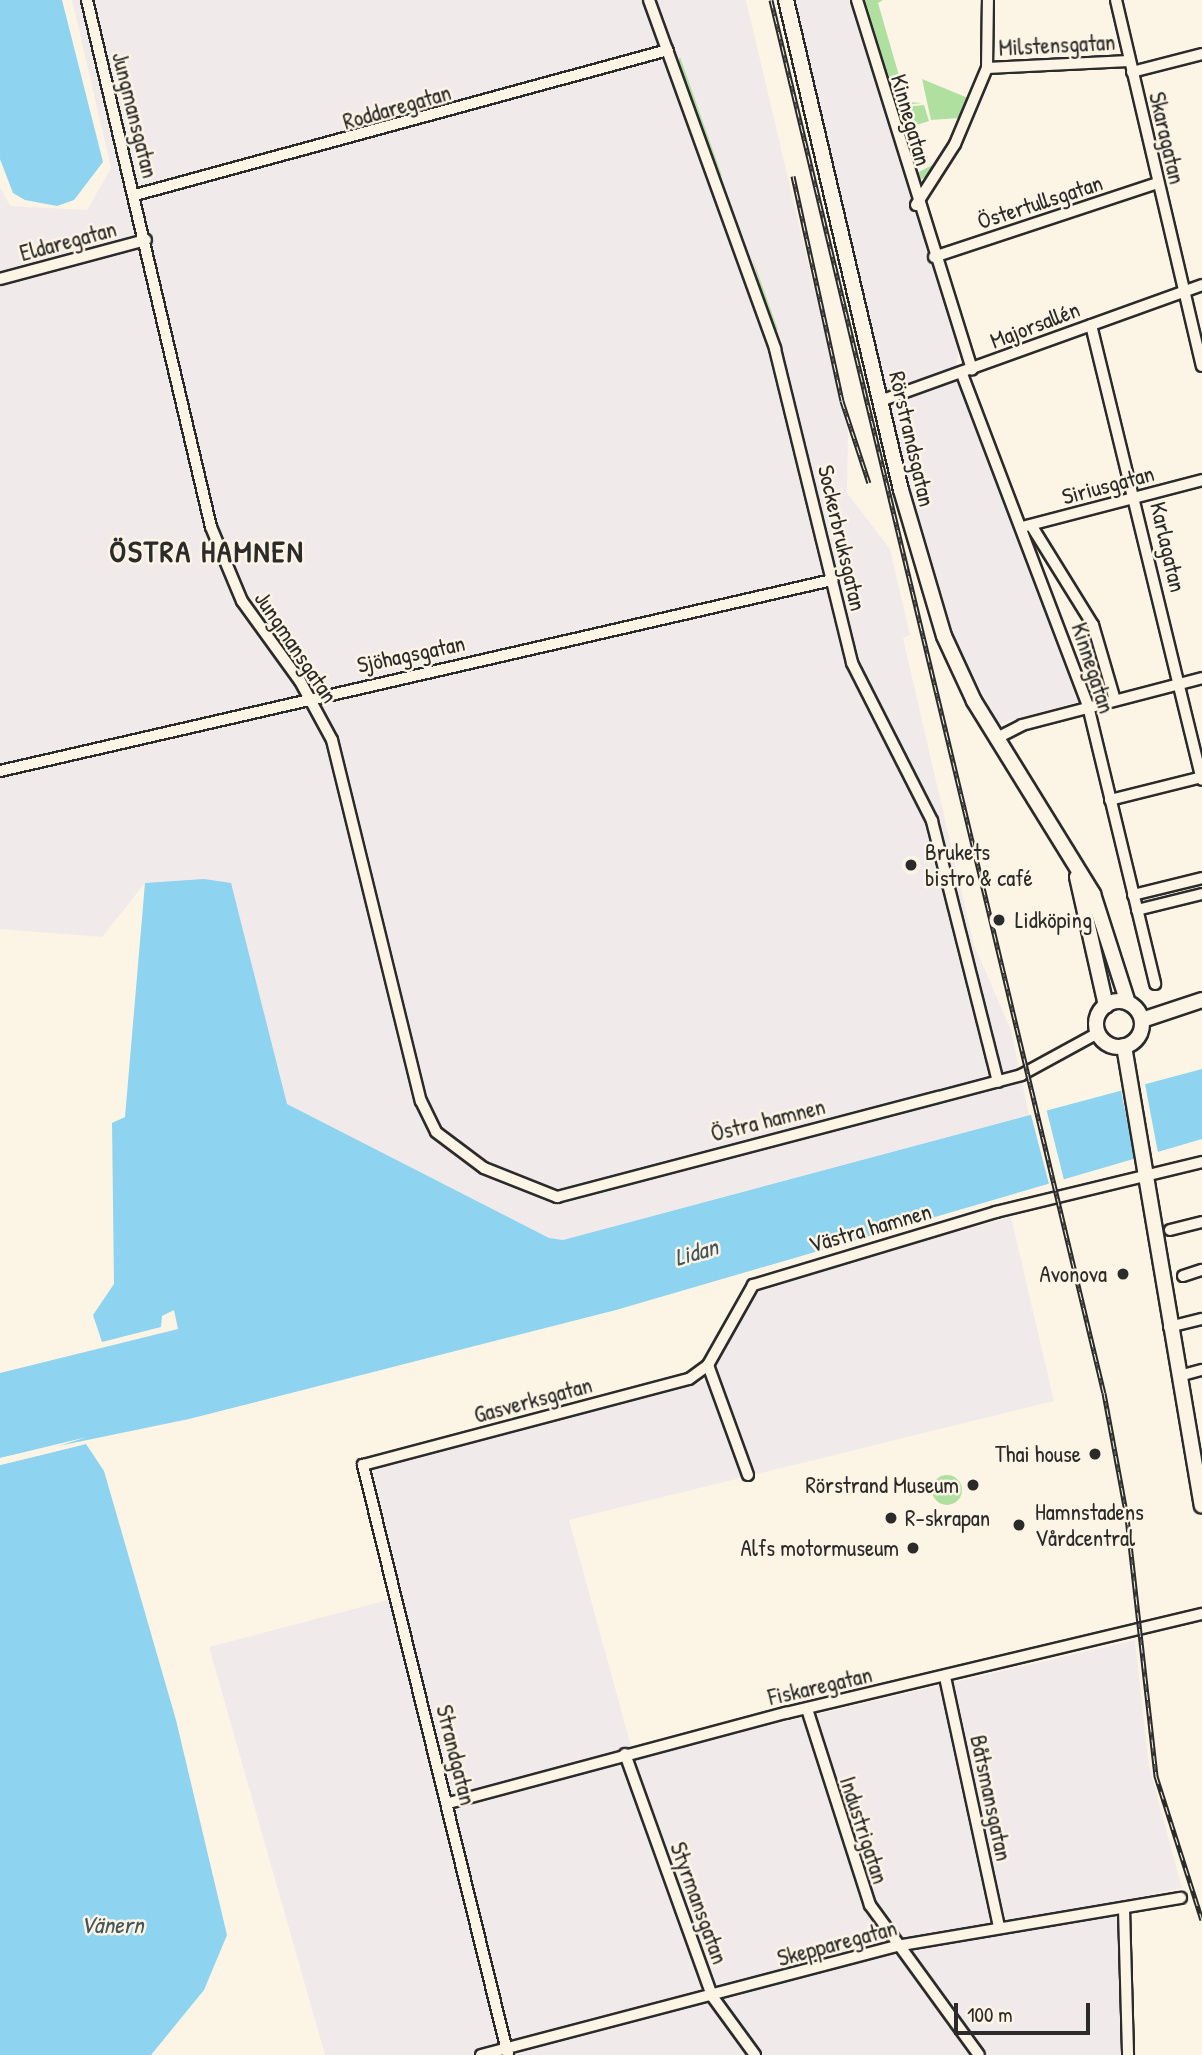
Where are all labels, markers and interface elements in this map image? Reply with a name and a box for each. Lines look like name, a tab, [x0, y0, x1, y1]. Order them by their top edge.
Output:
street label: Milstensgatan	[998, 28, 1116, 62]
street label: Jungmansgatan	[106, 49, 164, 181]
street label: Kinnegatan	[885, 71, 937, 169]
street label: Roddaregatan	[340, 78, 454, 136]
street label: Skaragatan	[1143, 89, 1191, 187]
street label: Östertullsgatan	[974, 169, 1106, 235]
street label: Eldaregatan	[17, 215, 119, 267]
street label: Majorsallén	[986, 295, 1084, 355]
street label: Rörstrandsgatan	[883, 369, 941, 509]
street label: Siriusgatan	[1059, 459, 1157, 511]
street label: Sockerbruksgatan	[812, 462, 872, 614]
street label: Karlagatan	[1144, 499, 1192, 595]
district label: ÖSTRA HAMNEN	[111, 533, 303, 569]
street label: Jungmansgatan	[249, 586, 343, 708]
street label: Kinnegatan	[1065, 619, 1121, 717]
street label: Sjöhagsgatan	[355, 629, 467, 679]
place label: Brukets bistro & café	[925, 838, 1033, 892]
marker: Brukets bistro & café	[903, 857, 919, 873]
place label: Lidköping	[1015, 906, 1092, 934]
marker: Lidköping	[989, 910, 1009, 930]
street label: Östra hamnen	[708, 1092, 828, 1148]
street label: Västra hamnen	[806, 1197, 934, 1259]
water label: Lidan	[671, 1232, 721, 1272]
place label: Avonova	[1039, 1260, 1107, 1288]
marker: Avonova	[1113, 1264, 1133, 1284]
street label: Gasverksgatan	[471, 1371, 595, 1429]
place label: Thai house	[995, 1440, 1081, 1468]
marker: Thai house	[1087, 1446, 1103, 1462]
place label: Rörstrand Museum	[805, 1471, 959, 1499]
marker: Rörstrand Museum	[965, 1477, 981, 1493]
place label: Hamnstadens Vårdcentral	[1035, 1498, 1144, 1552]
place label: R-skrapan	[905, 1504, 990, 1532]
marker: R-skrapan	[883, 1510, 899, 1526]
marker: Hamnstadens Vårdcentral	[1009, 1515, 1029, 1535]
place label: Alfs motormuseum	[741, 1534, 899, 1562]
marker: Alfs motormuseum	[905, 1540, 921, 1556]
street label: Fiskaregatan	[765, 1661, 875, 1711]
street label: Strandgatan	[430, 1702, 482, 1808]
street label: Båtsmansgatan	[964, 1733, 1018, 1863]
street label: Industrigatan	[834, 1773, 894, 1887]
street label: Styrmansgatan	[664, 1838, 734, 1968]
water label: Vänern	[80, 1911, 144, 1939]
street label: Skepparegatan	[774, 1914, 900, 1972]
scale bar	[957, 1988, 1094, 2032]
text: 100 m	[967, 2000, 1013, 2029]

